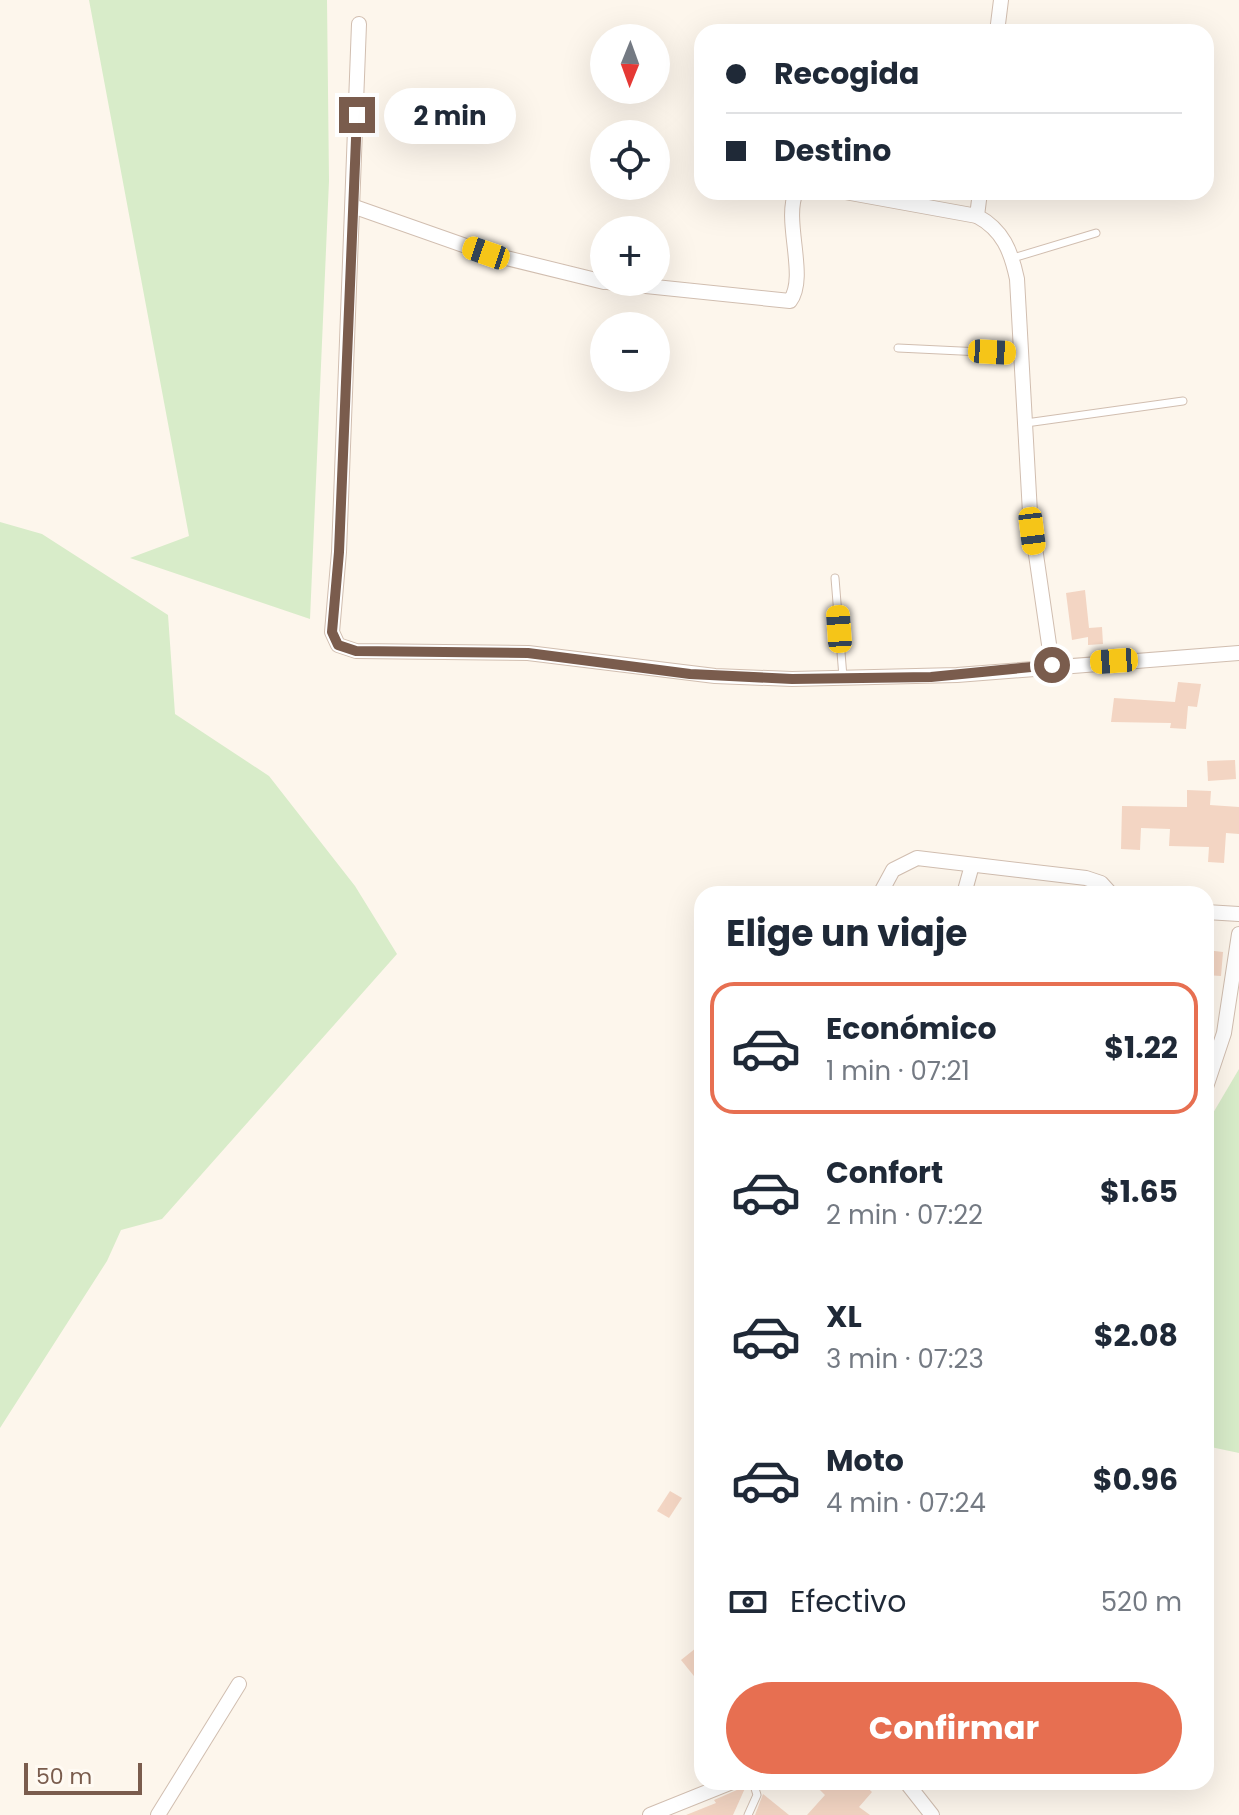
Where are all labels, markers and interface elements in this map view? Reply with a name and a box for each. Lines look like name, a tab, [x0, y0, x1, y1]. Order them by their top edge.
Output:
north arrow	[590, 24, 670, 104]
map controls	[590, 24, 670, 392]
text: Recogida	[774, 52, 919, 95]
callout: 2 min	[385, 87, 517, 143]
route end	[339, 97, 375, 133]
text: 2 min	[413, 98, 487, 134]
button: locate	[590, 120, 670, 200]
text: Destino	[774, 129, 891, 172]
button: +	[590, 216, 670, 296]
car	[459, 234, 513, 272]
button: −	[590, 312, 670, 392]
car	[967, 339, 1017, 365]
car	[1017, 506, 1047, 556]
car	[825, 604, 853, 654]
route start	[1034, 647, 1070, 683]
car	[1089, 647, 1139, 675]
text: Elige un viaje	[726, 908, 968, 959]
text: Económico	[826, 1007, 997, 1050]
icon: car	[730, 1012, 802, 1084]
text: $1.22	[1104, 1026, 1178, 1069]
text: 1 min · 07:21	[826, 1053, 970, 1089]
text: Confort	[826, 1151, 943, 1194]
icon: car	[730, 1156, 802, 1228]
text: $1.65	[1100, 1170, 1178, 1213]
text: 2 min · 07:22	[826, 1197, 983, 1233]
text: XL	[826, 1295, 862, 1338]
icon: car	[730, 1300, 802, 1372]
text: $2.08	[1094, 1314, 1178, 1357]
text: 3 min · 07:23	[826, 1341, 984, 1377]
text: Moto	[826, 1439, 904, 1482]
icon: car	[730, 1444, 802, 1516]
text: $0.96	[1093, 1458, 1178, 1501]
text: 4 min · 07:24	[826, 1485, 986, 1521]
icon: cash	[726, 1580, 770, 1624]
text: Efectivo	[790, 1580, 906, 1623]
text: 520 m	[1101, 1584, 1182, 1620]
button: Confirmar	[726, 1682, 1182, 1774]
scale bar	[24, 1759, 142, 1795]
text: 50 m	[36, 1761, 92, 1792]

